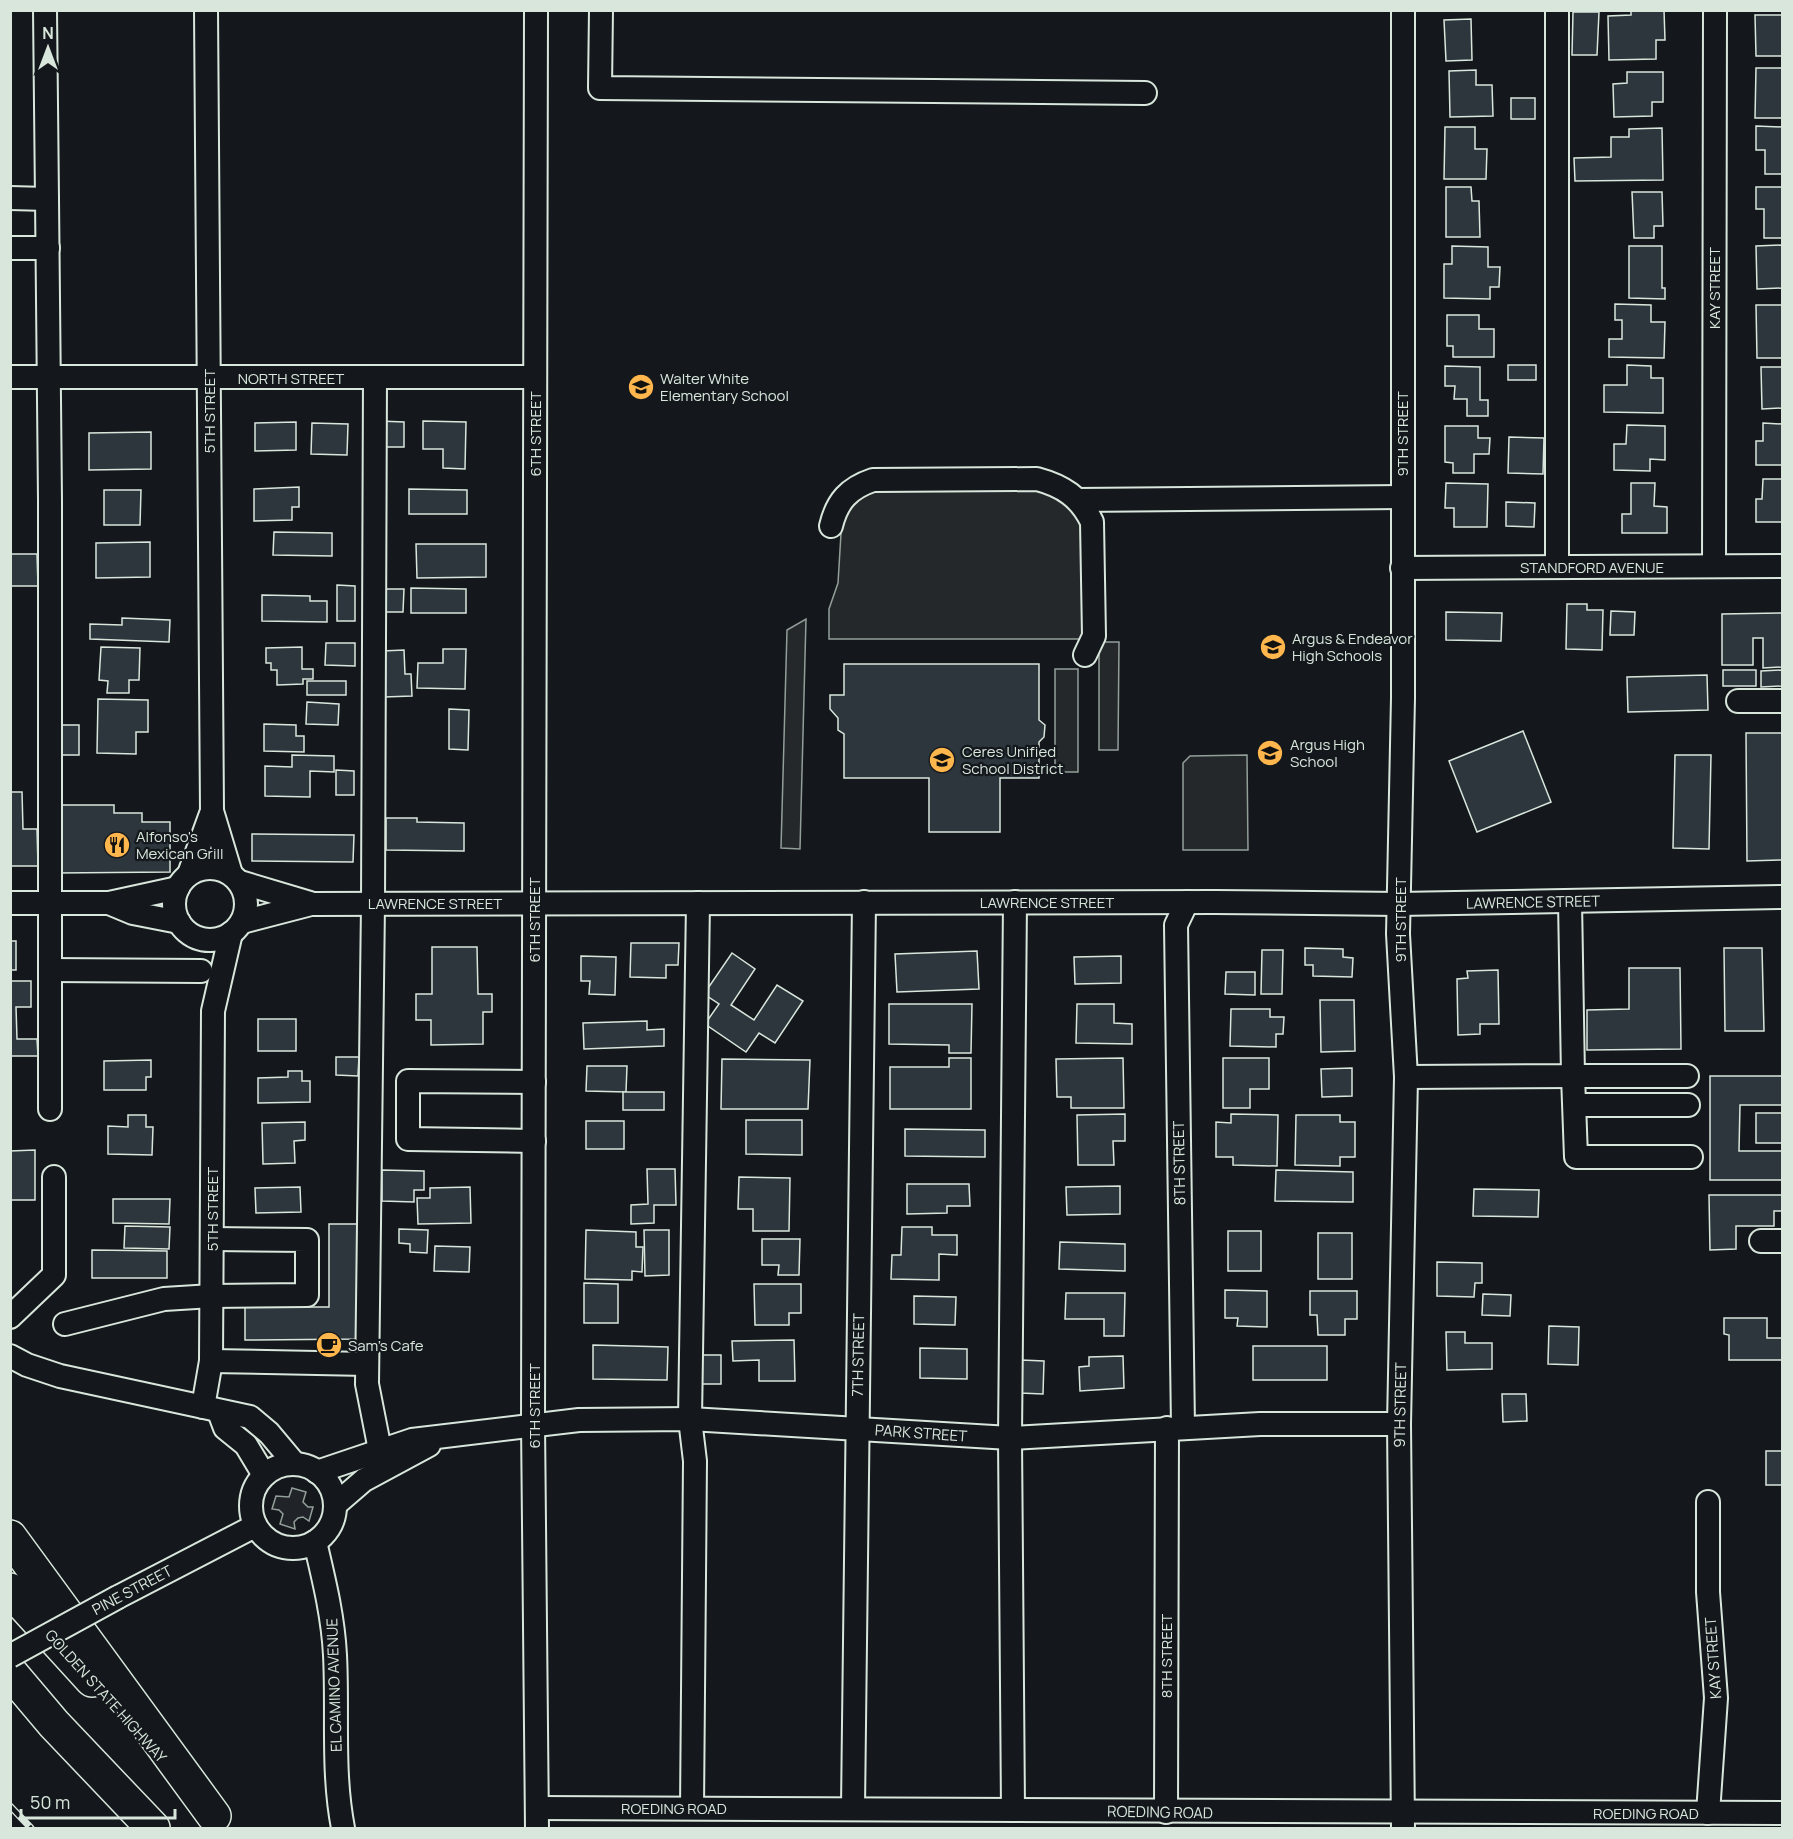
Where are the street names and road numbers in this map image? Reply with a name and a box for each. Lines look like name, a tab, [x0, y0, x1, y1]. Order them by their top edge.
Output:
street label: KAY STREET	[1704, 247, 1725, 329]
street label: NORTH STREET	[238, 368, 344, 389]
street label: 5TH STREET	[199, 369, 220, 453]
street label: 6TH STREET	[525, 391, 546, 477]
street label: 9TH STREET	[1392, 391, 1413, 477]
street label: STANDFORD AVENUE	[1520, 557, 1664, 578]
street label: 6TH STREET	[524, 877, 545, 963]
street label: 9TH STREET	[1390, 877, 1411, 963]
street label: LAWRENCE STREET	[1466, 890, 1600, 914]
street label: LAWRENCE STREET	[980, 892, 1114, 913]
street label: LAWRENCE STREET	[368, 893, 502, 914]
street label: 8TH STREET	[1168, 1120, 1190, 1205]
street label: 5TH STREET	[202, 1167, 223, 1251]
street label: 7TH STREET	[847, 1313, 869, 1397]
street label: 9TH STREET	[1389, 1362, 1411, 1448]
street label: 6TH STREET	[524, 1363, 545, 1449]
street label: PARK STREET	[874, 1419, 968, 1447]
street label: PINE STREET	[88, 1560, 176, 1620]
street label: 8TH STREET	[1156, 1614, 1177, 1698]
street label: KAY STREET	[1700, 1616, 1726, 1700]
street label: EL CAMINO AVENUE	[321, 1618, 347, 1752]
street label: GOLDEN STATE HIGHWAY	[40, 1625, 172, 1768]
street label: ROEDING ROAD	[621, 1798, 727, 1819]
street label: ROEDING ROAD	[1107, 1801, 1213, 1823]
street label: ROEDING ROAD	[1593, 1803, 1699, 1824]

